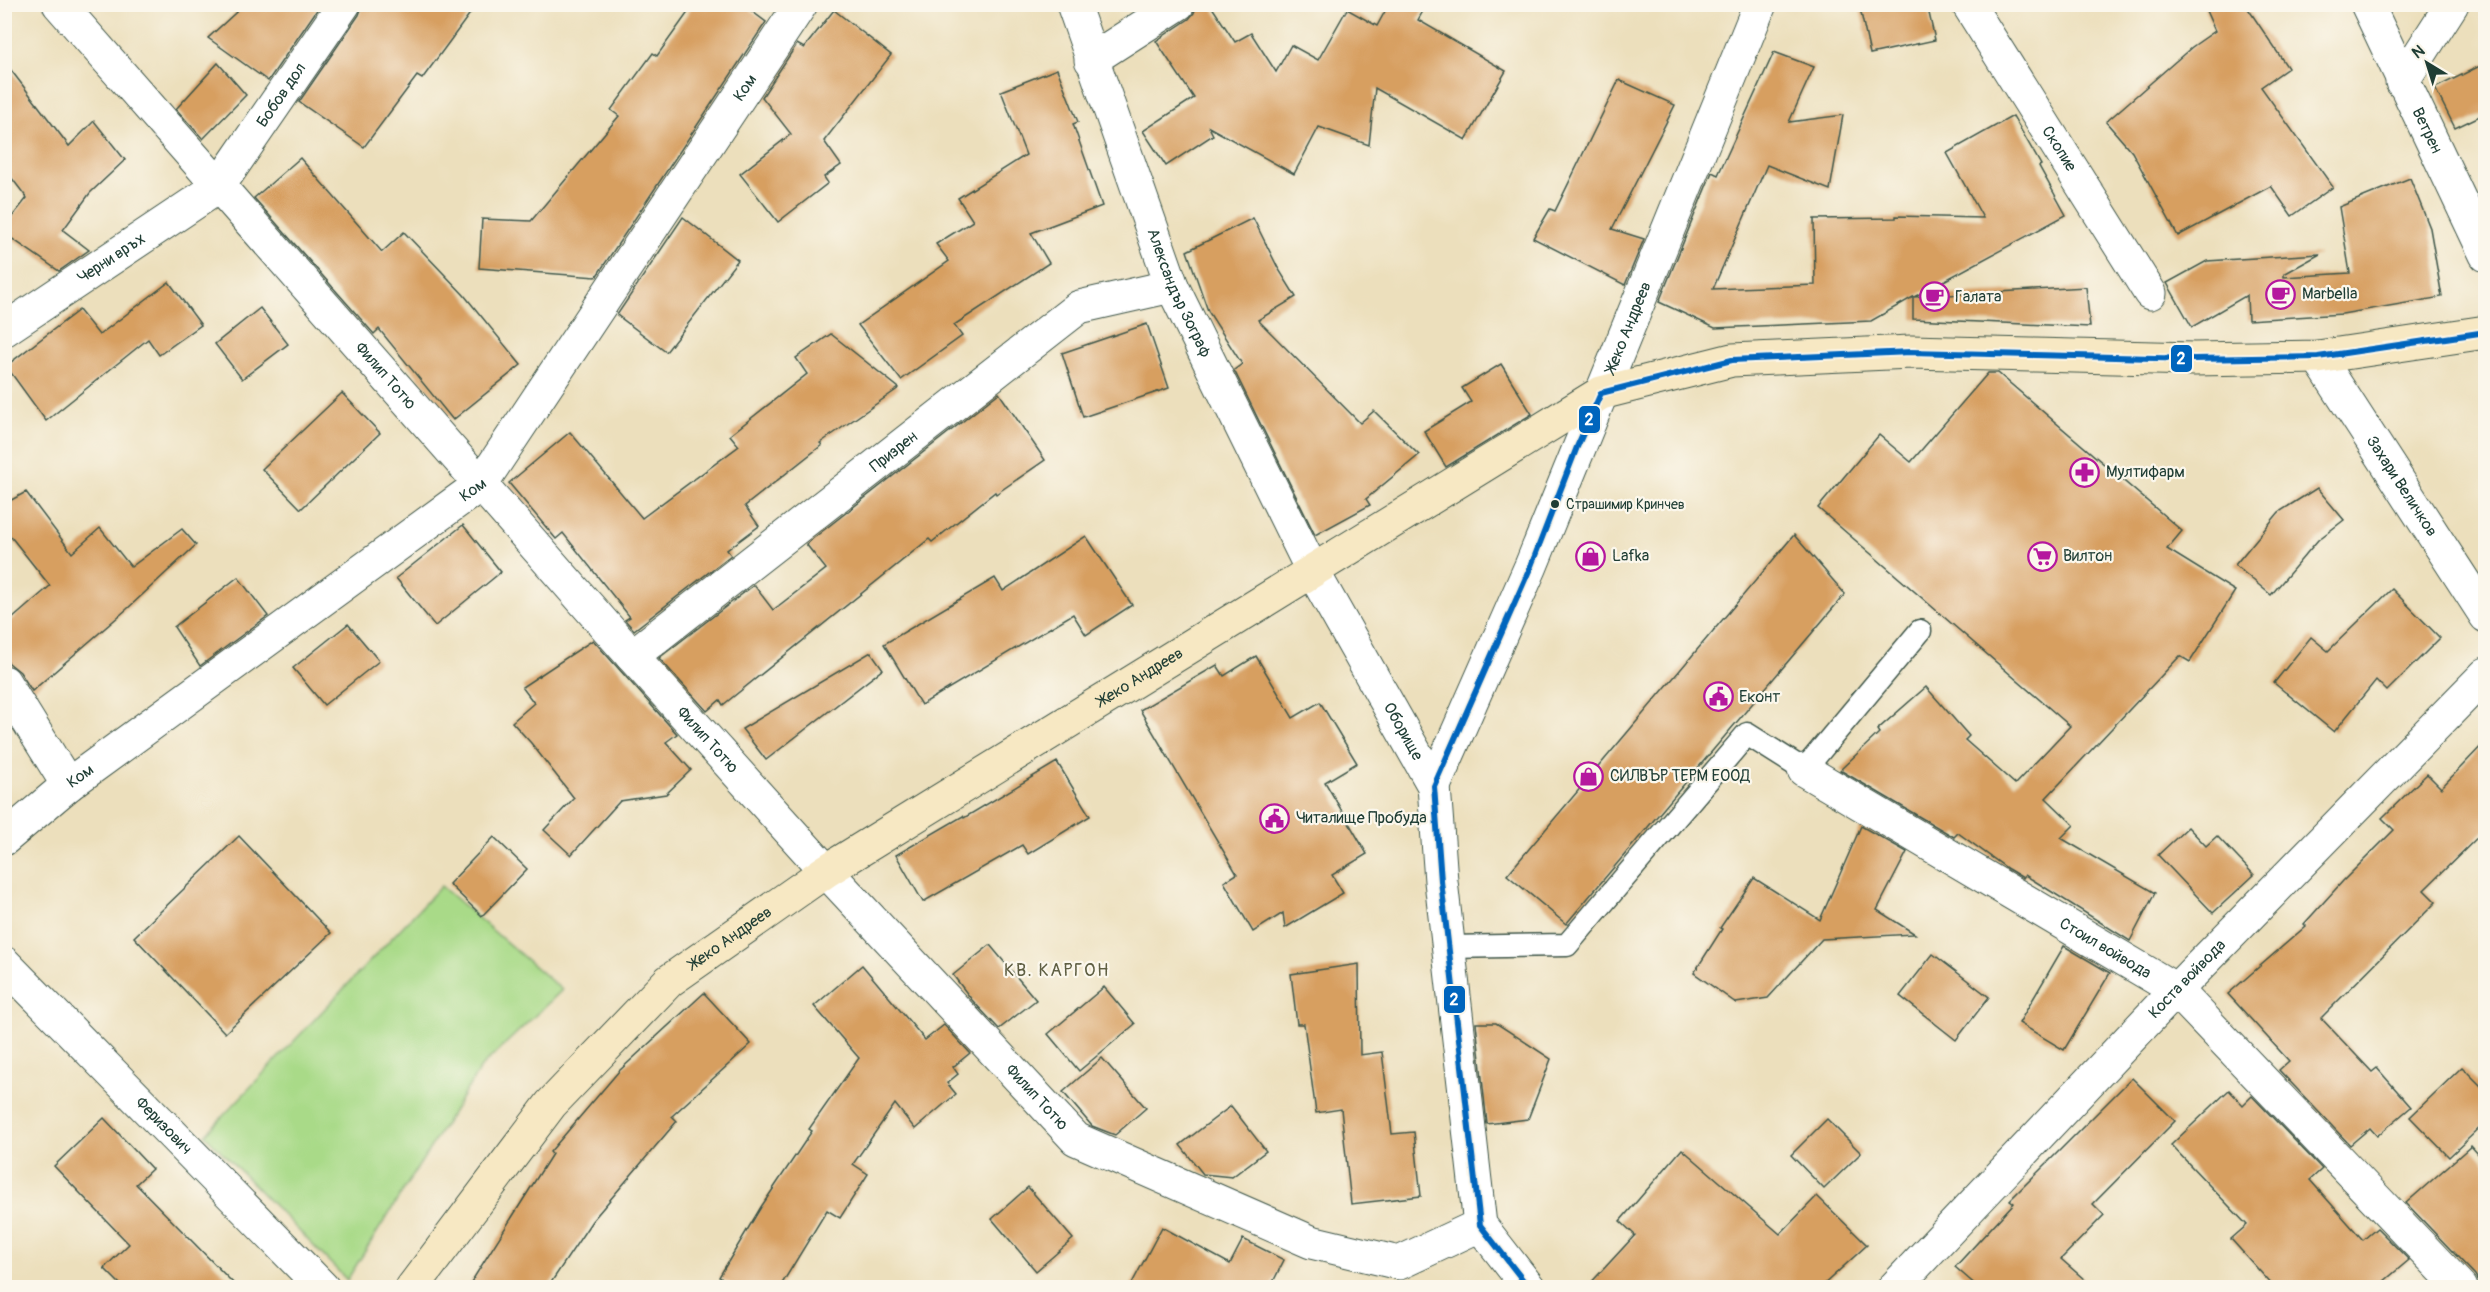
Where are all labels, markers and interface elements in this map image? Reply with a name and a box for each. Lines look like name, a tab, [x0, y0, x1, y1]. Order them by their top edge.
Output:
north arrow	[2397, 33, 2457, 93]
text: N	[2408, 41, 2429, 63]
street label: Бобов дол	[252, 59, 311, 131]
street label: Ком	[729, 70, 761, 105]
street label: Ветрен	[2408, 104, 2446, 157]
street label: Скопие	[2037, 122, 2081, 175]
street label: Александър Зограф	[1143, 226, 1216, 361]
street label: Черни връх	[74, 229, 149, 288]
cafe icon: Marbella	[2265, 278, 2297, 310]
street label: Жеко Андреев	[1599, 279, 1656, 379]
cafe icon: Галата	[1918, 281, 1950, 313]
place label: Marbella	[2302, 284, 2357, 304]
place label: Галата	[1955, 287, 2001, 307]
street label: Филип Тотю	[351, 338, 421, 414]
line badge: 2	[2170, 344, 2193, 373]
text: 2	[2177, 349, 2186, 369]
line badge: 2	[1578, 405, 1601, 434]
text: 2	[1585, 410, 1594, 430]
street label: Призрен	[866, 427, 922, 477]
street label: Захари Величков	[2362, 432, 2442, 540]
pharmacy icon: Мултифарм	[2069, 456, 2101, 488]
place label: Мултифарм	[2106, 462, 2185, 482]
street label: Ком	[456, 473, 490, 506]
place label: Страшимир Кринчев	[1566, 496, 1685, 513]
marker: Страшимир Кринчев	[1549, 498, 1561, 510]
shop icon: Lafka	[1575, 540, 1607, 572]
supermarket icon: Вилтон	[2026, 540, 2058, 572]
place label: Lafka	[1612, 546, 1649, 566]
place label: Вилтон	[2063, 546, 2112, 566]
street label: Жеко Андреев	[1091, 643, 1187, 713]
public building icon: Еконт	[1702, 681, 1734, 713]
place label: Еконт	[1739, 687, 1780, 707]
street label: Оборище	[1379, 699, 1428, 764]
street label: Филип Тотю	[672, 702, 743, 777]
street label: Ком	[63, 760, 98, 792]
shop icon: СИЛВЪР ТЕРМ ЕООД	[1573, 760, 1605, 792]
place label: СИЛВЪР ТЕРМ ЕООД	[1610, 766, 1750, 786]
public building icon: Читалище Пробуда	[1259, 802, 1291, 834]
place label: Читалище Пробуда	[1296, 808, 1427, 828]
street label: Жеко Андреев	[682, 902, 776, 976]
street label: Стоил войвода	[2056, 913, 2155, 983]
street label: Коста войвода	[2144, 935, 2230, 1023]
district label: КВ. КАРГОН	[1004, 959, 1110, 982]
line badge: 2	[1443, 985, 1466, 1014]
text: 2	[1450, 990, 1459, 1010]
street label: Филип Тотю	[1001, 1060, 1073, 1134]
street label: Феризович	[131, 1093, 196, 1159]

